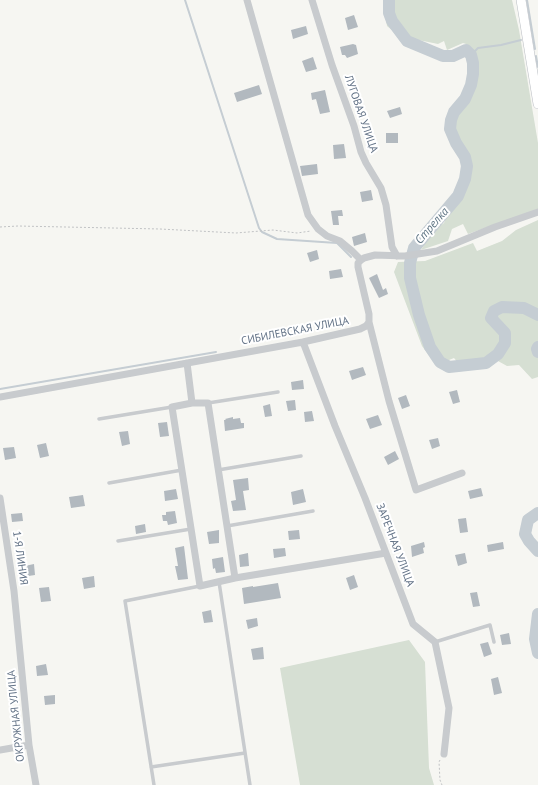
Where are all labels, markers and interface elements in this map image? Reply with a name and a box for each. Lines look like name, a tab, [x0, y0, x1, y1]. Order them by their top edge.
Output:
street label: ЛУГОВАЯ УЛИЦА	[342, 73, 380, 155]
water label: Стрелка	[412, 205, 452, 247]
street label: СИБИЛЕВСКАЯ УЛИЦА	[240, 314, 350, 348]
street label: ЗАРЕЧНАЯ УЛИЦА	[373, 501, 417, 589]
street label: 1-Я ЛИНИЯ	[10, 530, 30, 586]
street label: ОКРУЖНАЯ УЛИЦА	[5, 669, 27, 763]

